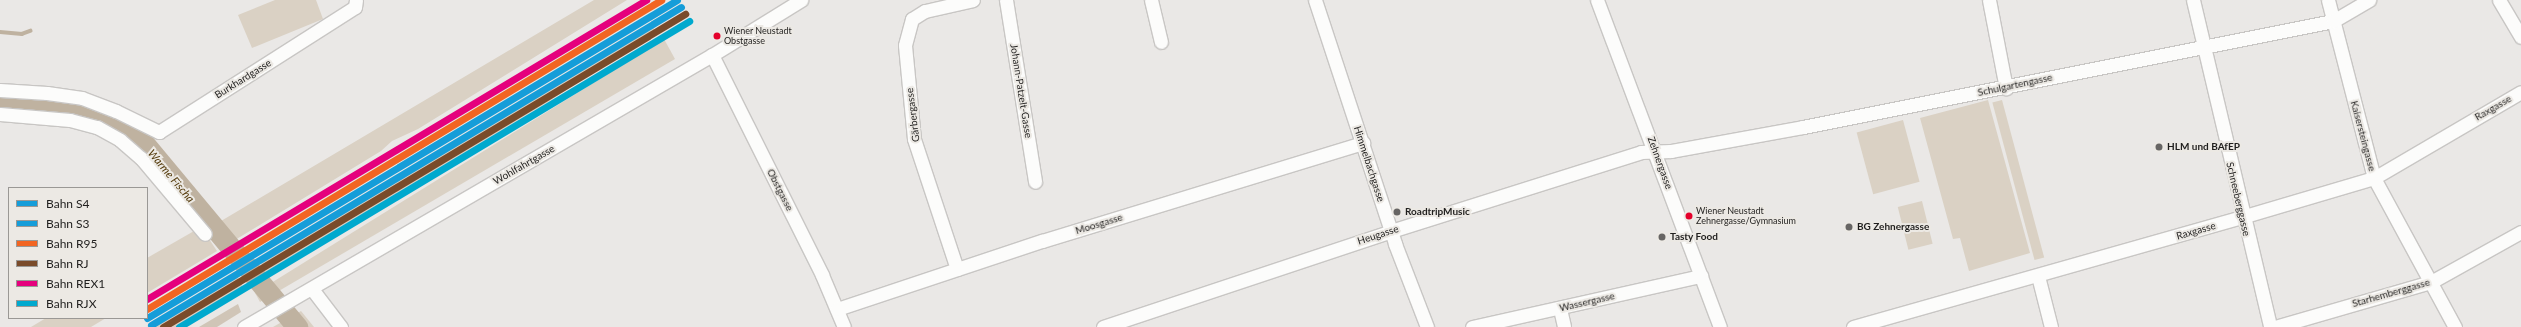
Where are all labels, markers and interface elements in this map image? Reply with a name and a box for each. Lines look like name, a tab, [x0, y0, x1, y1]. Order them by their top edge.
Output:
place label: Wiener Neustadt Obstgasse	[724, 26, 792, 47]
marker: Wiener Neustadt Obstgasse	[712, 31, 722, 41]
street label: Johann-Patzelt-Gasse	[1008, 43, 1034, 139]
street label: Burkhardgasse	[213, 57, 273, 101]
street label: Schulgartengasse	[1977, 71, 2053, 99]
street label: Gärbergasse	[904, 87, 922, 143]
street label: Raxgasse	[2473, 93, 2513, 123]
street label: Kaisersteingasse	[2348, 99, 2378, 173]
street label: Himmelbachgasse	[1351, 125, 1387, 203]
street label: Zehnergasse	[1645, 135, 1675, 191]
place label: HLM und BAfEP	[2167, 141, 2240, 153]
marker: HLM und BAfEP	[2154, 142, 2164, 152]
street label: Wohlfahrtgasse	[491, 143, 557, 187]
water label: Warme Fischa	[145, 147, 197, 205]
street label: Schneeberggasse	[2224, 161, 2252, 237]
street label: Obstgasse	[764, 167, 796, 213]
legend	[8, 187, 148, 319]
text: Bahn S4	[46, 196, 90, 211]
place label: RoadtripMusic	[1405, 206, 1470, 218]
place label: Wiener Neustadt Zehnergasse/Gymnasium	[1696, 206, 1796, 227]
marker: RoadtripMusic	[1392, 207, 1402, 217]
street label: Moosgasse	[1074, 211, 1124, 237]
marker: Wiener Neustadt Zehnergasse/Gymnasium	[1684, 211, 1694, 221]
text: Bahn S3	[46, 216, 90, 231]
street label: Raxgasse	[2175, 220, 2217, 242]
place label: BG Zehnergasse	[1857, 221, 1929, 233]
marker: BG Zehnergasse	[1844, 222, 1854, 232]
street label: Heugasse	[1356, 223, 1400, 247]
place label: Tasty Food	[1670, 231, 1718, 243]
marker: Tasty Food	[1657, 232, 1667, 242]
text: Bahn R95	[46, 236, 98, 251]
text: Bahn RJ	[46, 256, 89, 271]
text: Bahn REX1	[46, 276, 105, 291]
street label: Starhemberggasse	[2351, 276, 2431, 310]
street label: Wassergasse	[1558, 290, 1616, 314]
text: Bahn RJX	[46, 296, 96, 311]

